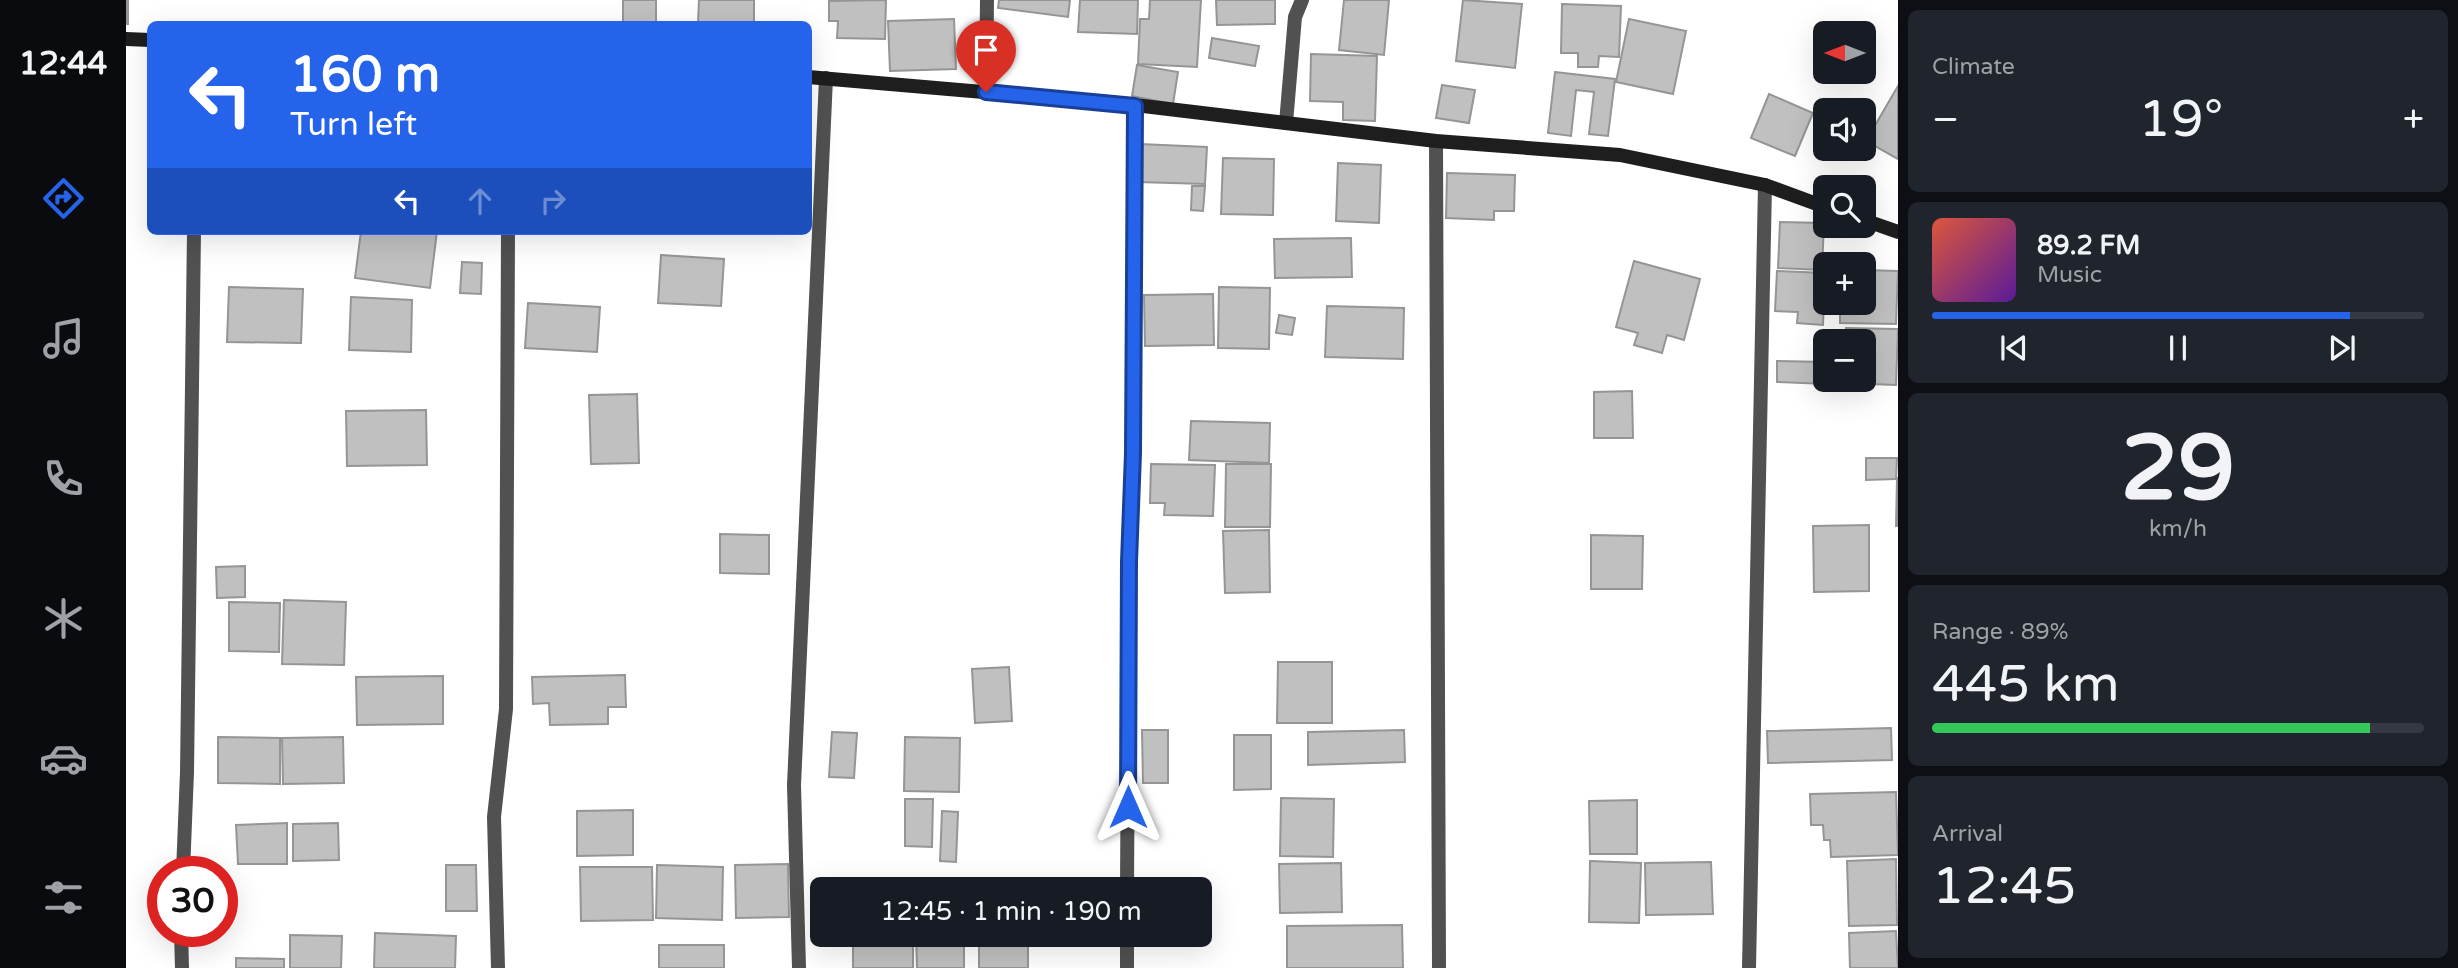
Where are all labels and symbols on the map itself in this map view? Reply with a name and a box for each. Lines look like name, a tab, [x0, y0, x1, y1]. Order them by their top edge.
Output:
pin	[956, 20, 1016, 92]
north arrow	[1813, 21, 1876, 84]
position arrow	[1091, 770, 1165, 844]
speed limit sign: 30	[147, 856, 238, 947]

